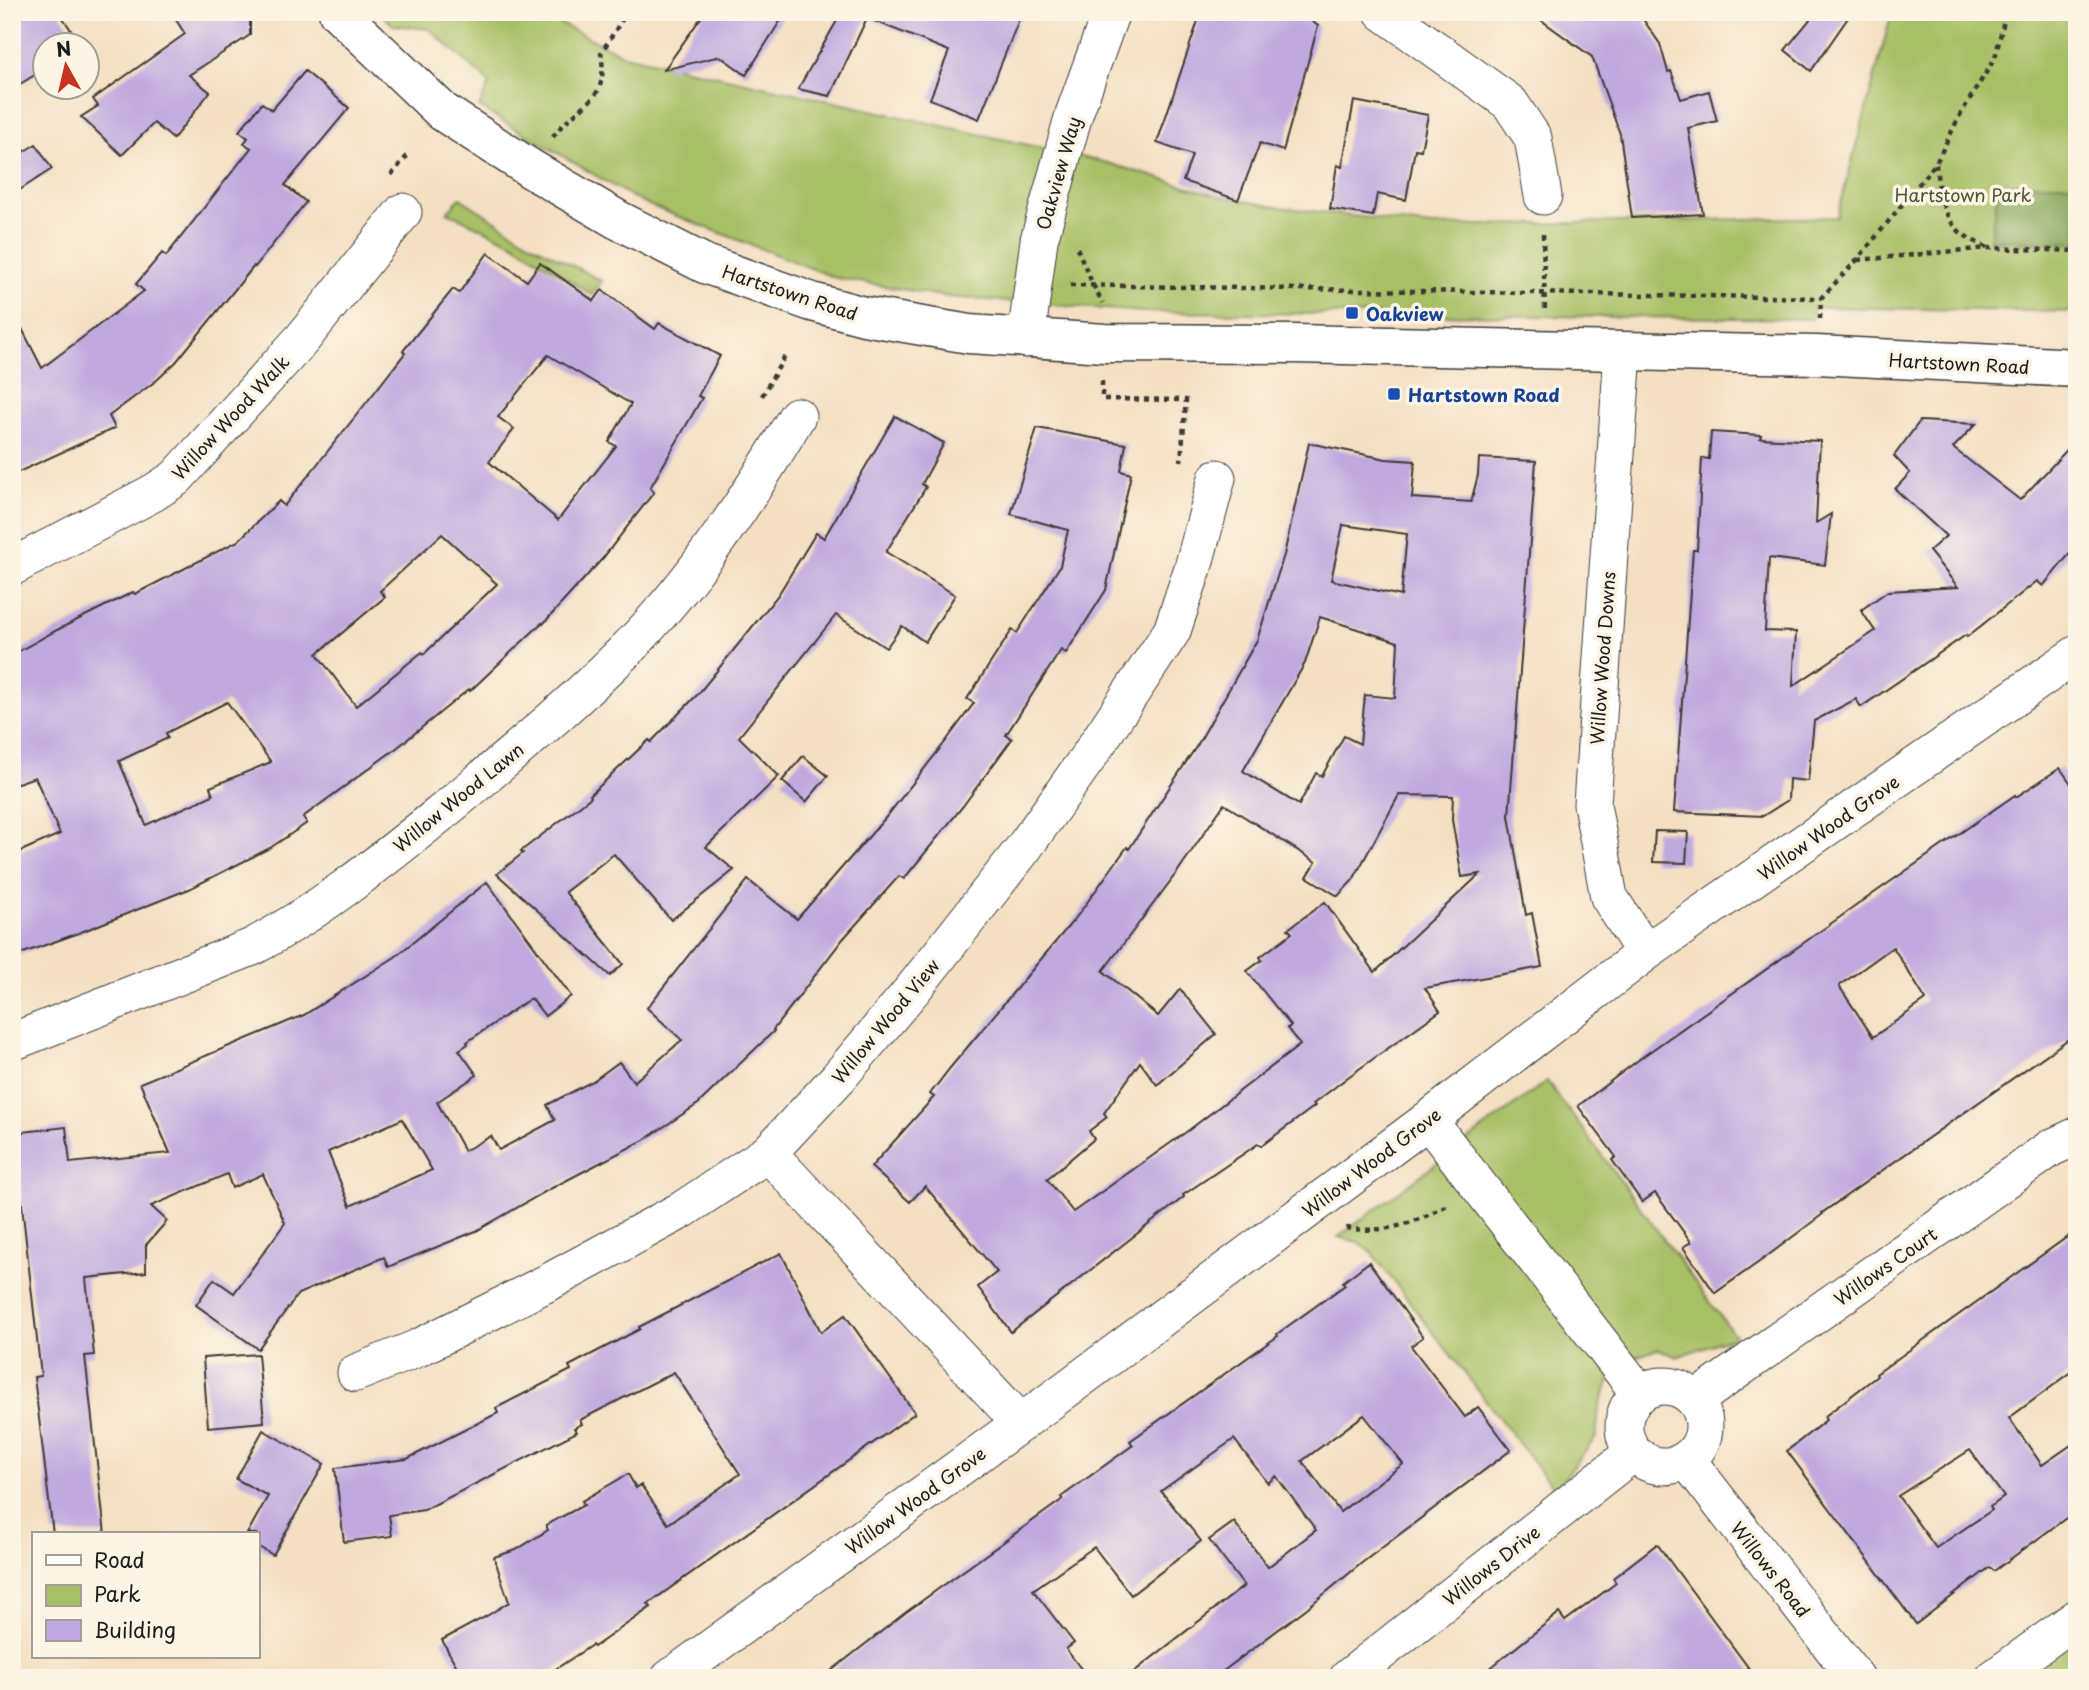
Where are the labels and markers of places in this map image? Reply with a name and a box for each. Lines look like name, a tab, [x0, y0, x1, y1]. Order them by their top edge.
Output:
place label: Oakview	[1366, 300, 1444, 327]
marker: Oakview	[1344, 305, 1360, 321]
place label: Hartstown Road	[1408, 381, 1560, 408]
marker: Hartstown Road	[1386, 386, 1402, 402]

